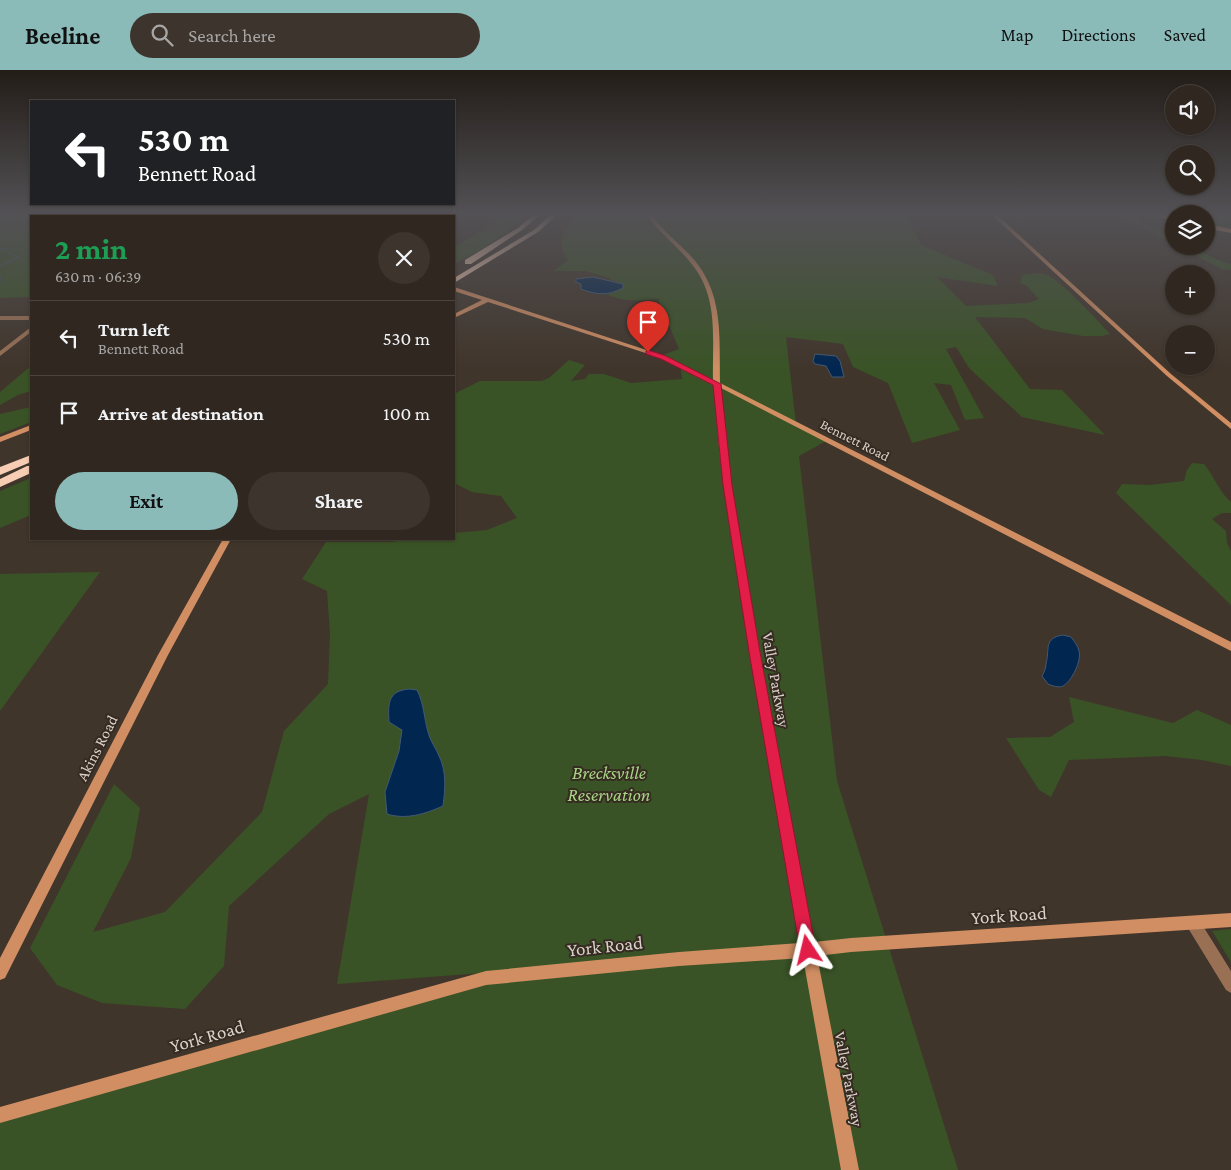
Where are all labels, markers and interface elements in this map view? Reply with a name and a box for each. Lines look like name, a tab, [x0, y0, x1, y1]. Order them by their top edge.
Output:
search box	[130, 13, 480, 58]
icon: search	[148, 21, 176, 49]
text: Beeline	[25, 22, 100, 49]
text: Search here	[188, 25, 276, 46]
text: Map	[1001, 25, 1033, 45]
text: Directions	[1061, 25, 1136, 45]
text: Saved	[1164, 25, 1206, 45]
map controls	[1165, 85, 1215, 375]
button: sound	[1165, 85, 1215, 135]
icon: left	[55, 120, 120, 185]
text: 530 m	[138, 120, 229, 159]
button: search	[1165, 145, 1215, 195]
text: Bennett Road	[138, 161, 256, 186]
button: layers	[1165, 205, 1215, 255]
text: 2 min	[55, 232, 127, 265]
button: close	[378, 232, 430, 284]
button: +	[1165, 265, 1215, 315]
text: 630 m · 06:39	[55, 268, 141, 285]
pin	[627, 301, 669, 352]
icon: arrive	[634, 308, 662, 336]
text: Turn left	[98, 319, 170, 340]
icon: left	[55, 324, 83, 352]
button: −	[1165, 325, 1215, 375]
text: 530 m	[383, 328, 430, 349]
text: Bennett Road	[98, 340, 184, 357]
icon: arrive	[55, 399, 83, 427]
text: Arrive at destination	[98, 403, 264, 424]
text: 100 m	[383, 403, 430, 424]
street label: Bennett Road	[818, 416, 893, 465]
button: Exit	[55, 472, 238, 530]
button: Share	[248, 472, 430, 530]
street label: Valley Parkway	[758, 631, 793, 730]
street label: Akins Road	[73, 712, 121, 784]
park label: Brecksville Reservation	[568, 762, 650, 805]
street label: York Road	[970, 902, 1048, 928]
position arrow	[781, 923, 833, 975]
street label: York Road	[566, 932, 644, 960]
street label: York Road	[168, 1015, 246, 1057]
street label: Valley Parkway	[831, 1030, 867, 1129]

